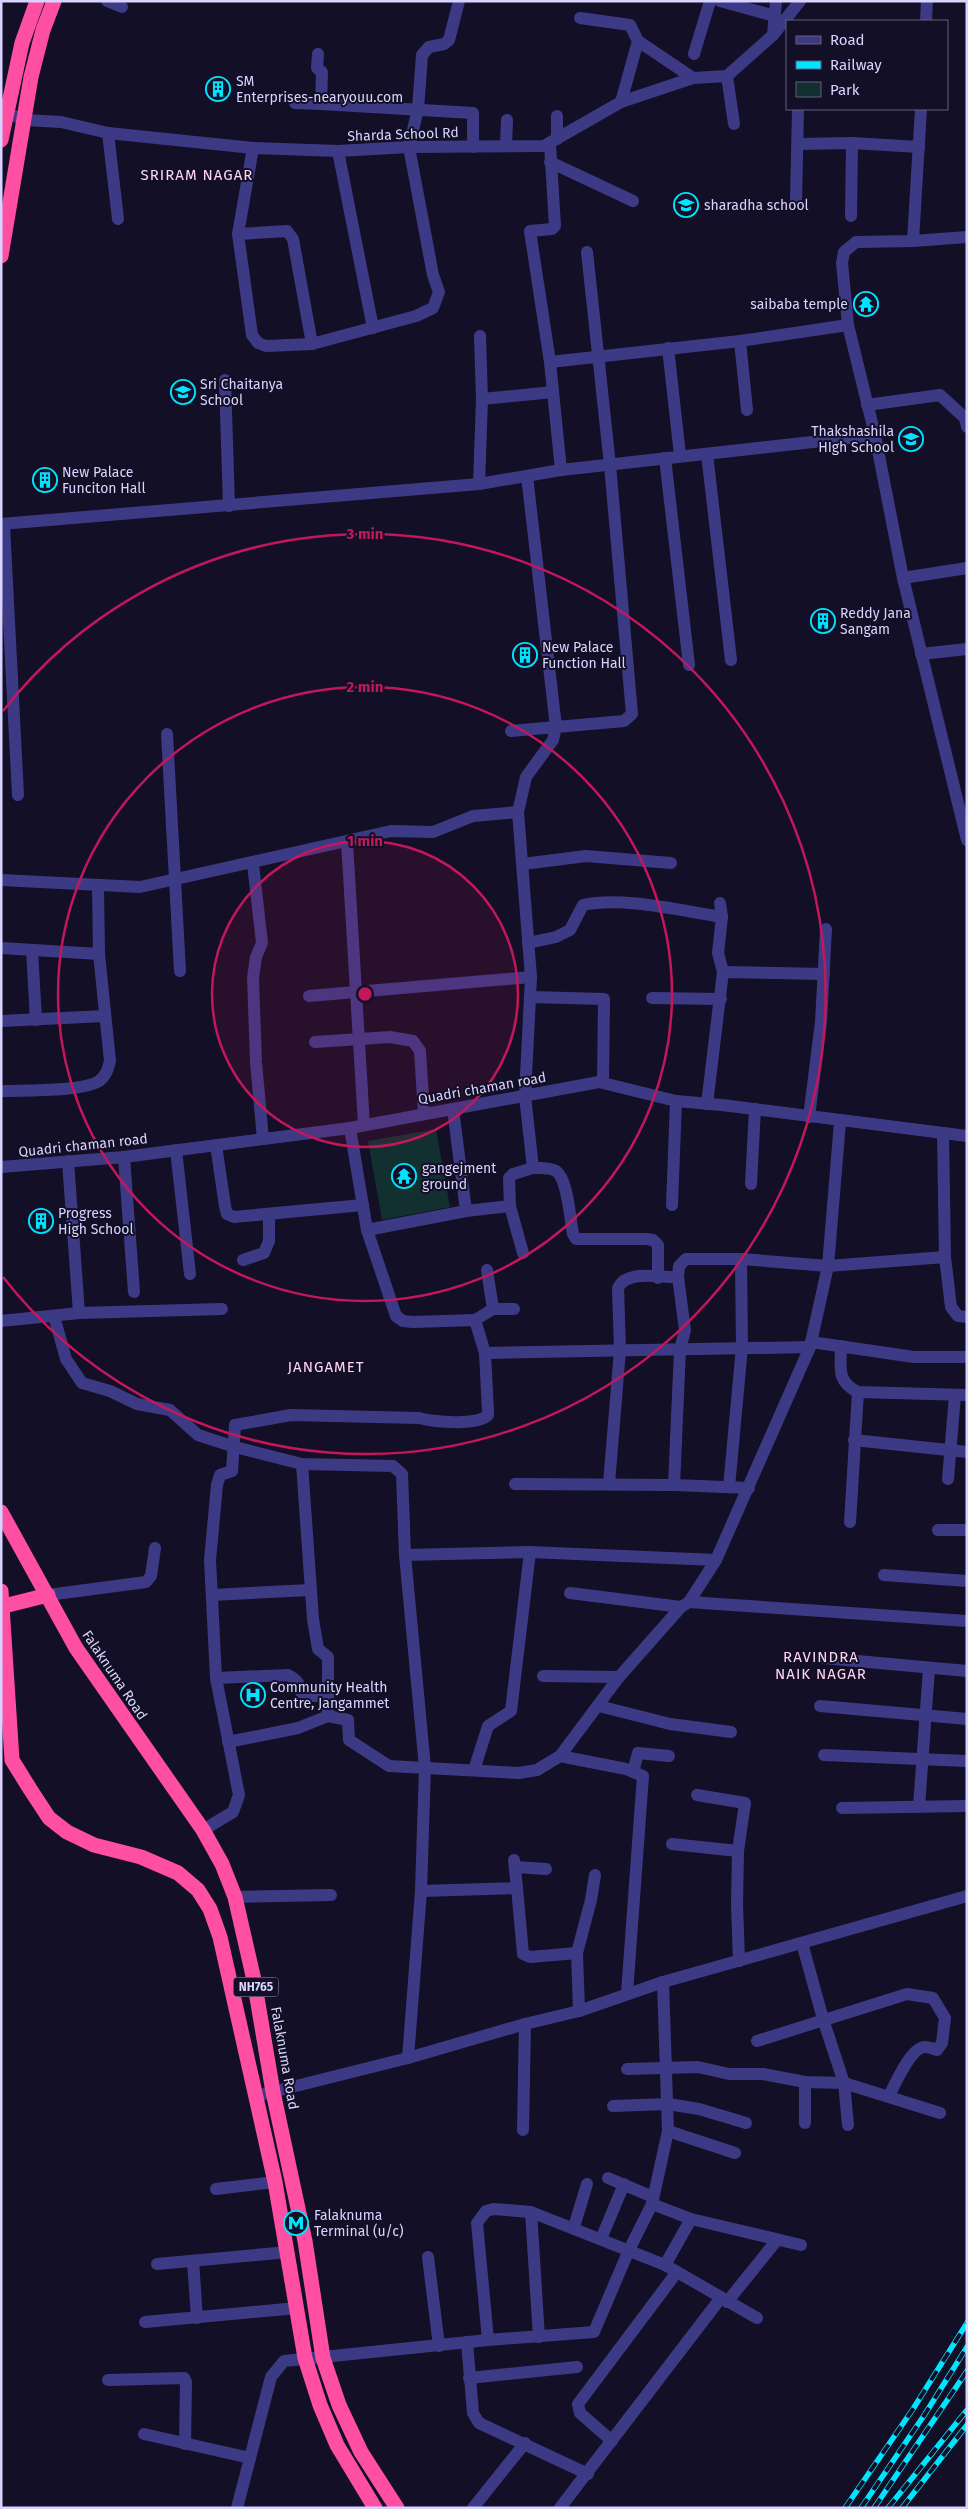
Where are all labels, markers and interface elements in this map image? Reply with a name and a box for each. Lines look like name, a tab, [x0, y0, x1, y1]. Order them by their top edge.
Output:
legend	[786, 20, 948, 110]
text: Road	[830, 31, 865, 49]
text: Railway	[830, 56, 882, 74]
place label: SM Enterprises-nearyouu.com	[236, 73, 403, 106]
building icon: SM Enterprises-nearyouu.com	[205, 76, 231, 102]
text: Park	[830, 81, 860, 99]
street label: Sharda School Rd	[347, 124, 459, 145]
district label: SRIRAM NAGAR	[141, 166, 253, 184]
school or university icon: sharadha school	[673, 192, 699, 218]
place label: sharadha school	[704, 197, 809, 214]
temple icon: saibaba temple	[853, 291, 879, 317]
place label: saibaba temple	[750, 296, 848, 313]
place label: Sri Chaitanya School	[200, 376, 283, 409]
school or university icon: Sri Chaitanya School	[170, 379, 196, 405]
place label: Thakshashila HIgh School	[811, 423, 894, 456]
school or university icon: Thakshashila HIgh School	[898, 426, 924, 452]
place label: New Palace Funciton Hall	[62, 464, 145, 497]
building icon: New Palace Funciton Hall	[32, 467, 58, 493]
text: 3 min	[346, 525, 383, 543]
place label: Reddy Jana Sangam	[840, 605, 911, 638]
building icon: Reddy Jana Sangam	[810, 608, 836, 634]
place label: New Palace Function Hall	[542, 639, 626, 672]
building icon: New Palace Function Hall	[512, 642, 538, 668]
text: 2 min	[347, 678, 383, 696]
text: 1 min	[347, 832, 383, 850]
centre of rings	[356, 985, 374, 1003]
street label: Quadri chaman road	[417, 1069, 548, 1108]
street label: Quadri chaman road	[18, 1130, 149, 1161]
place label: gangejment ground	[422, 1160, 497, 1193]
temple icon: gangejment ground	[391, 1163, 417, 1189]
place label: Progress High School	[58, 1205, 134, 1238]
building icon: Progress High School	[28, 1208, 54, 1234]
district label: JANGAMET	[288, 1358, 364, 1376]
street label: Falaknuma Road	[78, 1627, 151, 1723]
district label: RAVINDRA NAIK NAGAR	[775, 1648, 867, 1683]
place label: Community Health Centre, Jangammet	[270, 1679, 390, 1712]
hospital icon: Community Health Centre, Jangammet	[240, 1682, 266, 1708]
road number: NH765	[234, 1978, 278, 1996]
street label: Falaknuma Road	[267, 2005, 302, 2111]
place label: Falaknuma Terminal (u/c)	[314, 2207, 403, 2240]
metro station icon: Falaknuma Terminal (u/c)	[283, 2210, 309, 2236]

